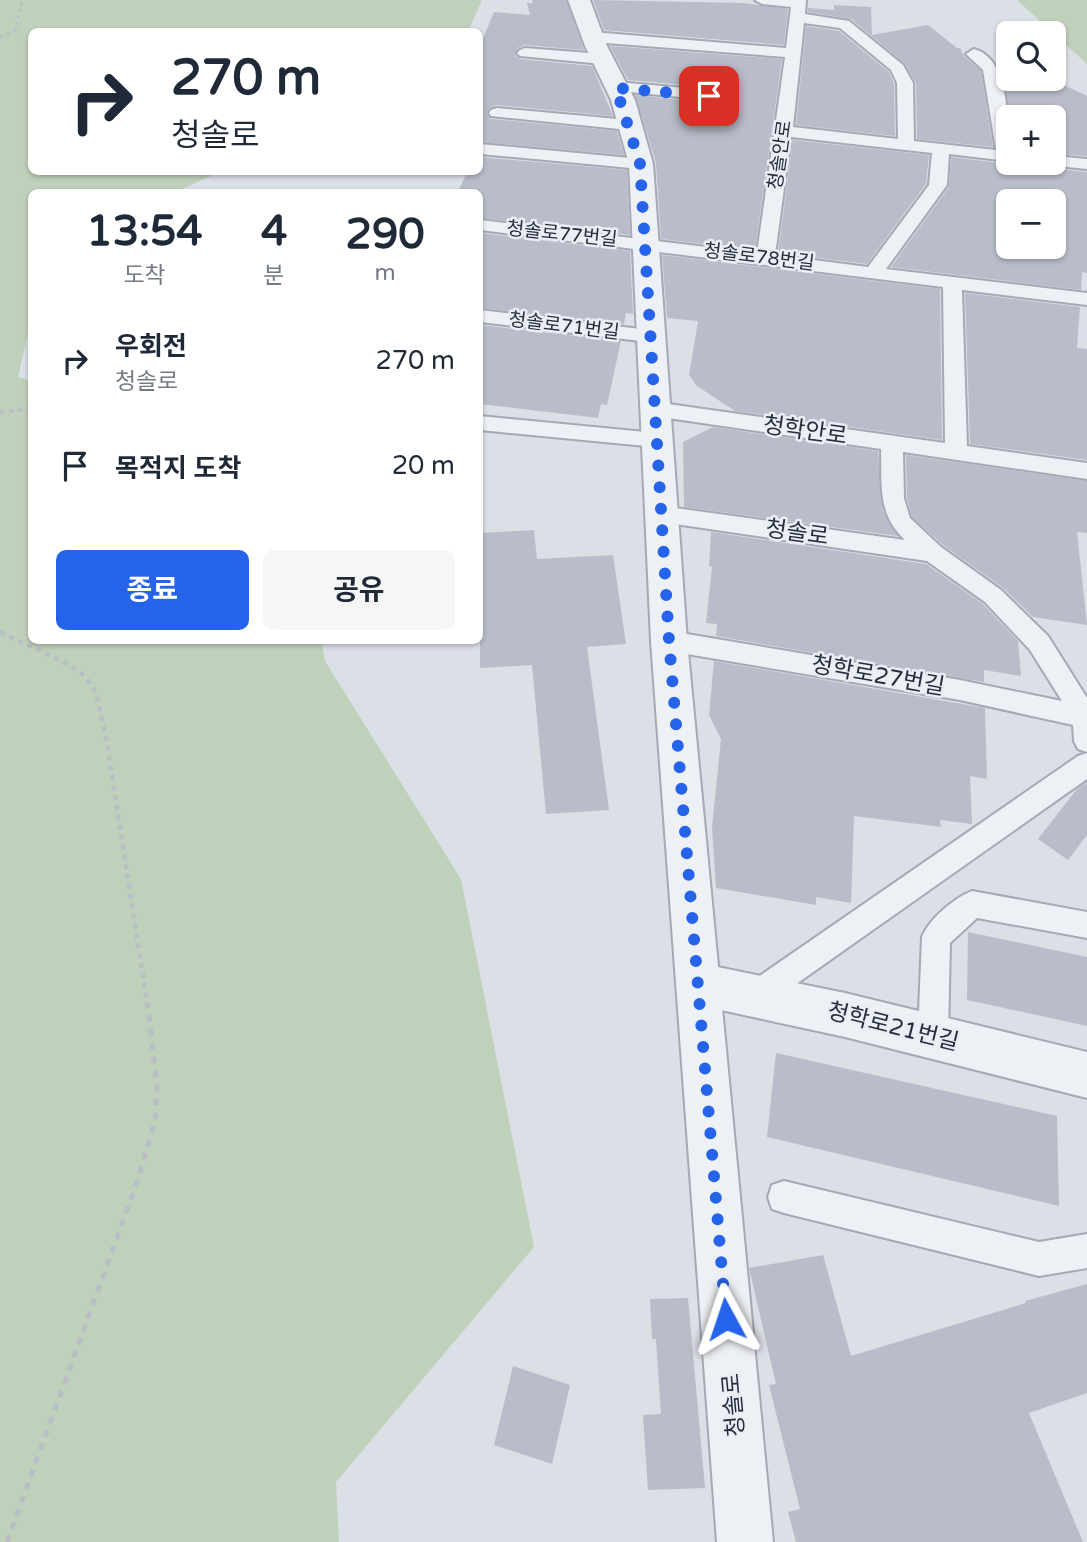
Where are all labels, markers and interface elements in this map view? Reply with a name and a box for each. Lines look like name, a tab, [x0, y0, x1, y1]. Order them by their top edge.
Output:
map controls	[996, 21, 1066, 259]
button: search	[996, 21, 1066, 91]
text: 270 m	[171, 49, 321, 108]
icon: right	[56, 56, 147, 147]
pin	[679, 66, 739, 126]
icon: arrive	[690, 77, 728, 115]
button: +	[996, 105, 1066, 175]
text: 청솔로	[171, 117, 259, 155]
street label: 청솔안로	[764, 119, 796, 191]
button: −	[996, 189, 1066, 259]
text: 13:54	[86, 206, 203, 257]
text: 4	[261, 206, 287, 257]
text: 290	[346, 209, 425, 260]
street label: 청솔로77번길	[506, 217, 618, 251]
street label: 청솔로78번길	[702, 239, 816, 275]
text: m	[375, 259, 396, 287]
text: 도착	[123, 262, 166, 290]
text: 분	[264, 262, 285, 290]
street label: 청솔로71번길	[507, 308, 621, 344]
text: 우회전	[115, 331, 187, 362]
icon: right	[56, 342, 94, 380]
text: 270 m	[375, 345, 455, 376]
text: 청솔로	[115, 368, 178, 396]
street label: 청학안로	[761, 411, 849, 451]
icon: arrive	[56, 447, 94, 485]
text: 20 m	[392, 450, 455, 481]
text: 목적지 도착	[115, 453, 241, 484]
street label: 청솔로	[764, 515, 830, 551]
button: 종료	[56, 550, 249, 630]
button: 공유	[263, 550, 455, 630]
street label: 청학로27번길	[809, 651, 947, 701]
street label: 청학로21번길	[824, 997, 962, 1057]
position arrow	[689, 1282, 763, 1356]
street label: 청솔로	[717, 1372, 751, 1438]

